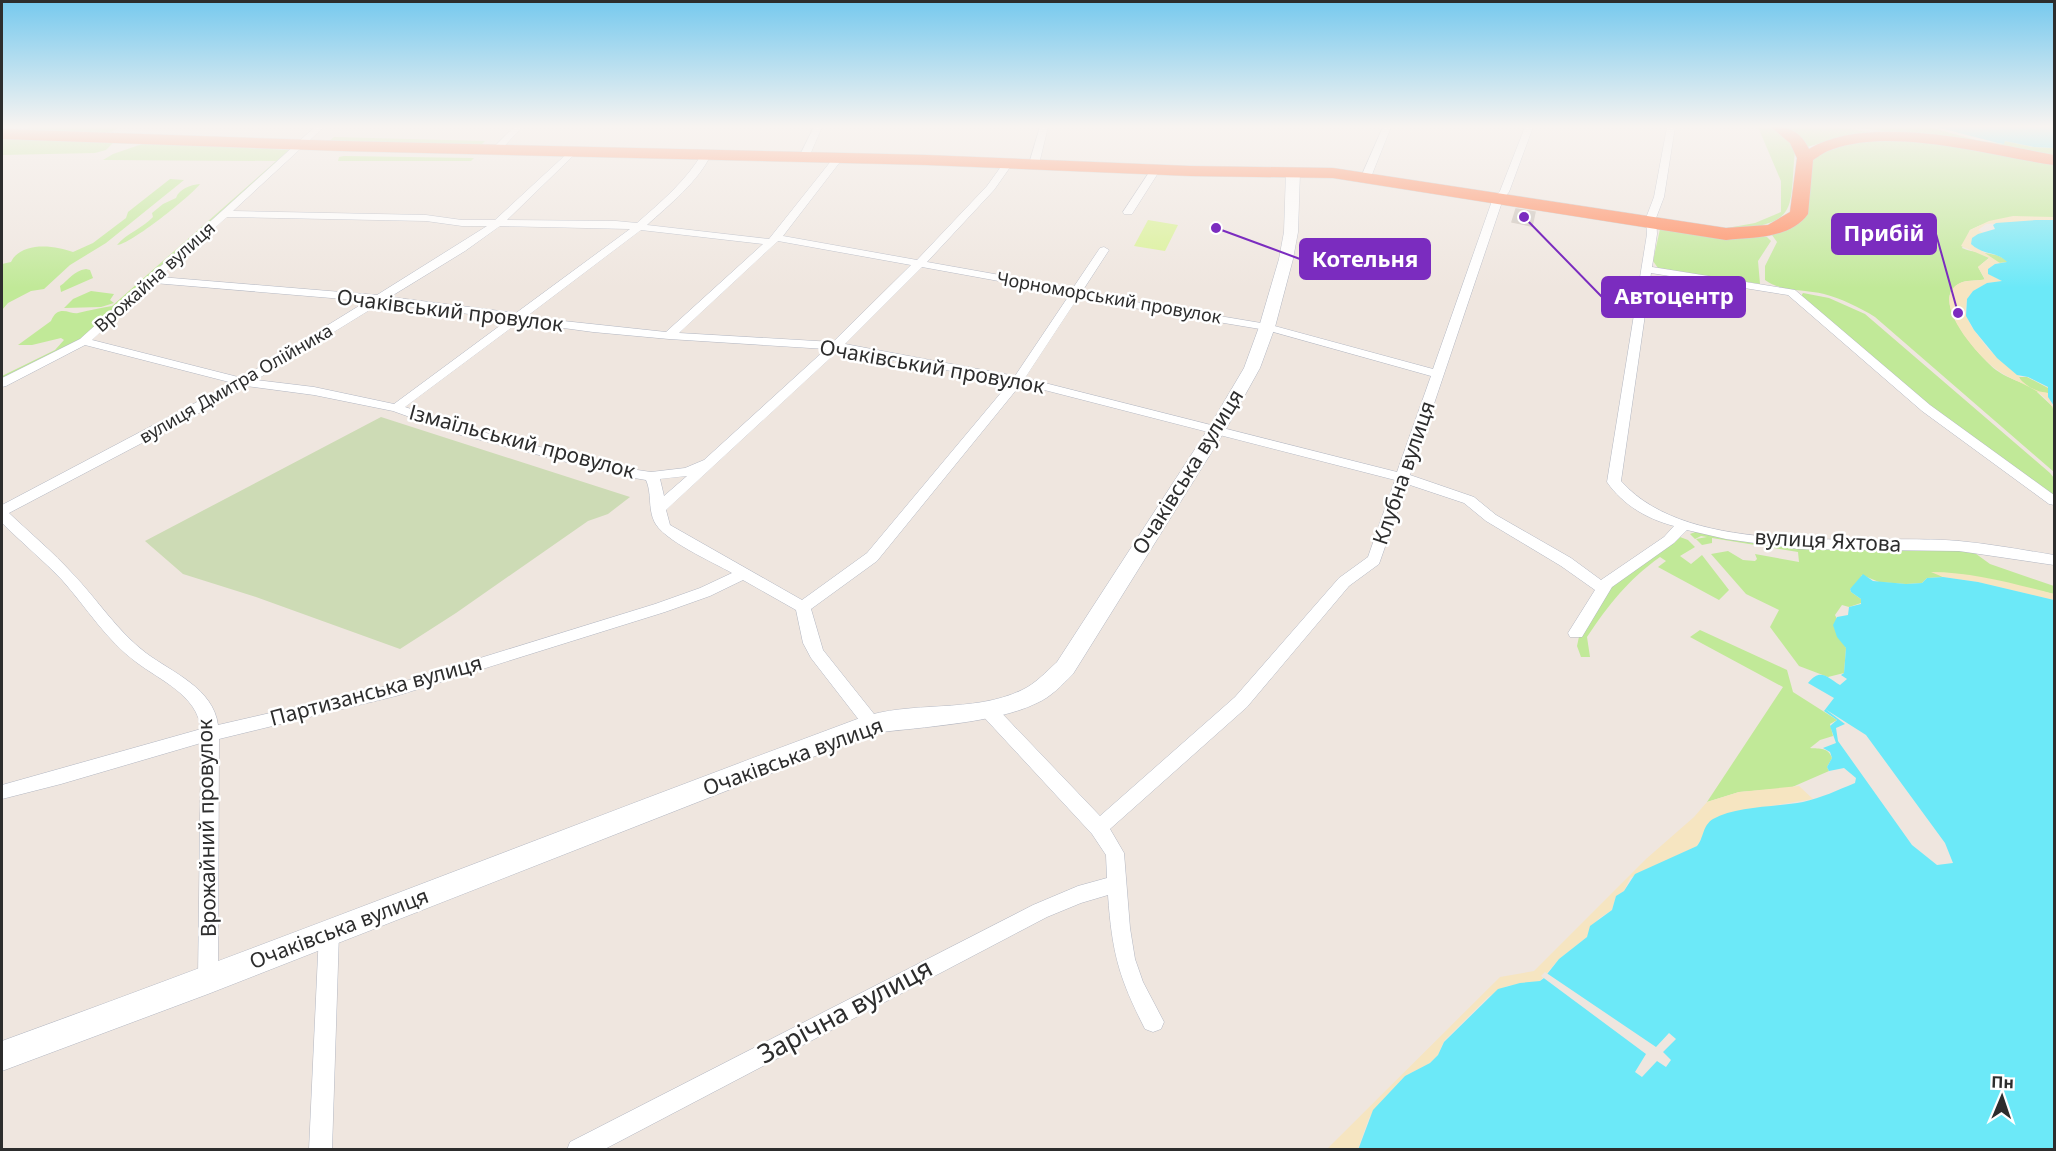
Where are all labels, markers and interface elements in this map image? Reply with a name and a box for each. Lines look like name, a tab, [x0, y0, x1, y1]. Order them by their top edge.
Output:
callout: Прибій	[1832, 214, 1936, 254]
street label: Врожайна вулиця	[89, 216, 220, 337]
text: Прибій	[1844, 217, 1924, 247]
callout: Котельня	[1300, 239, 1430, 279]
text: Котельня	[1312, 243, 1418, 273]
street label: Чорноморський провулок	[995, 265, 1224, 329]
callout: Автоцентр	[1602, 277, 1745, 317]
text: Автоцентр	[1614, 280, 1734, 310]
street label: Очаківський провулок	[335, 282, 565, 338]
street label: вулиця Дмитра Олійника	[134, 318, 337, 448]
street label: Очаківський провулок	[817, 332, 1047, 400]
street label: Очаківська вулиця	[1125, 384, 1249, 559]
street label: Ізмаїльський провулок	[406, 397, 638, 485]
street label: Клубна вулиця	[1365, 397, 1441, 548]
street label: вулиця Яхтова	[1754, 522, 1902, 558]
street label: Партизанська вулиця	[267, 648, 485, 732]
street label: Очаківська вулиця	[699, 710, 887, 802]
street label: Врожайний провулок	[190, 719, 222, 937]
street label: Очаківська вулиця	[245, 881, 432, 975]
street label: Зарічна вулиця	[751, 949, 938, 1071]
north arrow	[1972, 1067, 2032, 1127]
text: Пн	[1991, 1071, 2014, 1093]

